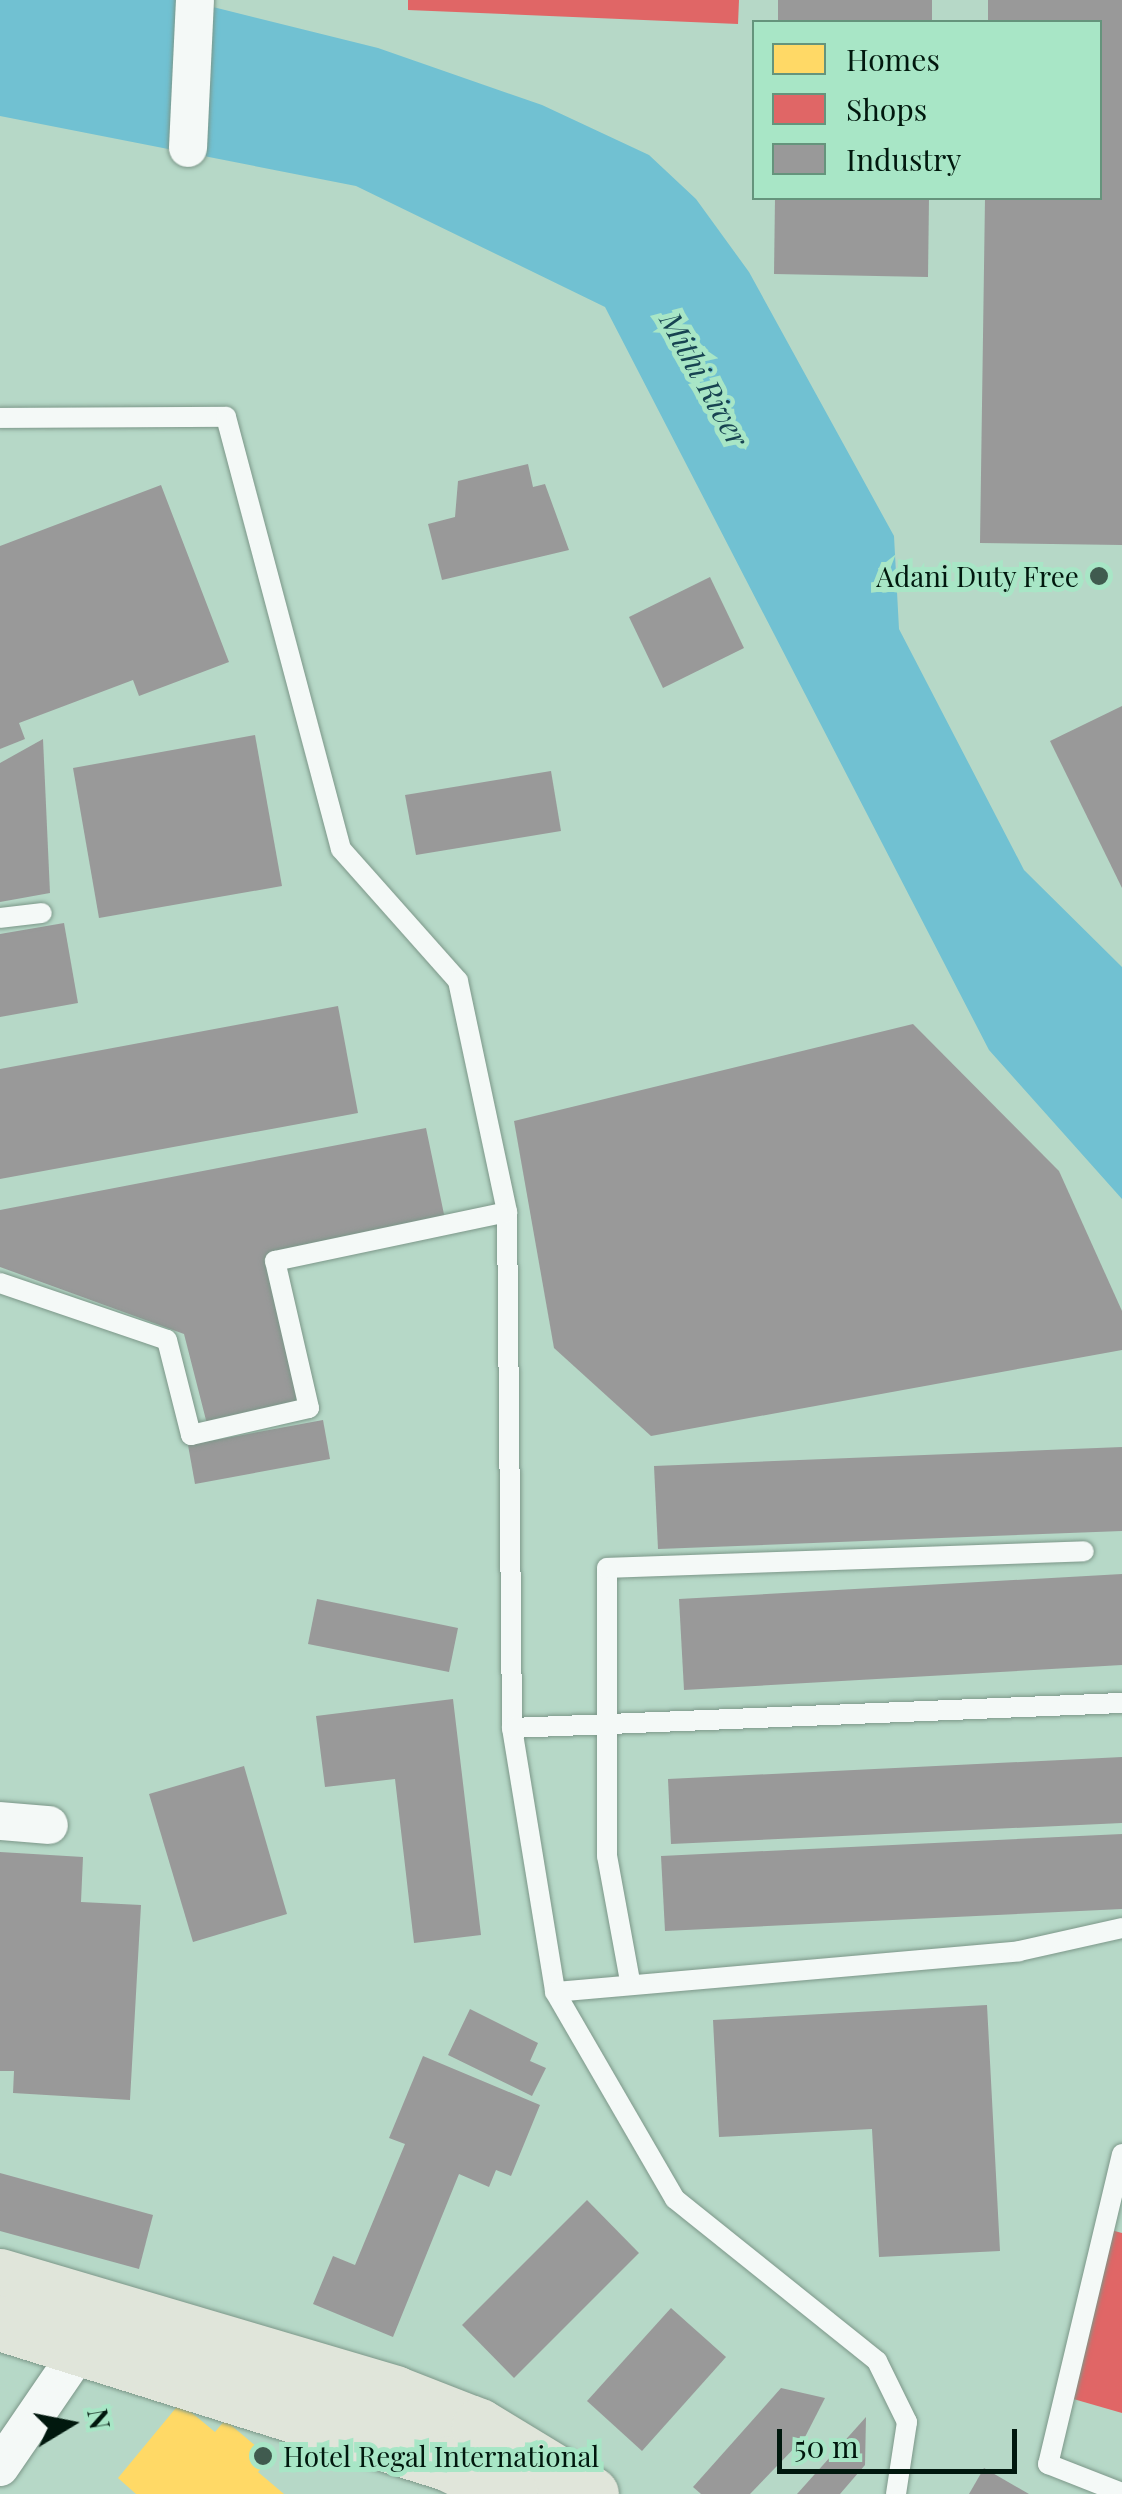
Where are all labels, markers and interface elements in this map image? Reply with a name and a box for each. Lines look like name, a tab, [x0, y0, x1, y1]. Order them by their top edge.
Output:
legend	[752, 20, 1102, 200]
text: Homes	[846, 39, 940, 79]
text: Shops	[846, 89, 927, 129]
text: Industry	[846, 139, 961, 179]
water label: Mithi River	[653, 305, 757, 453]
place label: Adani Duty Free	[876, 559, 1079, 593]
marker: Adani Duty Free	[1088, 565, 1110, 587]
north arrow	[20, 2374, 120, 2474]
text: N	[80, 2406, 120, 2432]
scale bar	[782, 2409, 1022, 2471]
text: 50 m	[794, 2426, 859, 2466]
place label: Hotel Regal International	[283, 2439, 599, 2473]
marker: Hotel Regal International	[252, 2445, 274, 2467]

